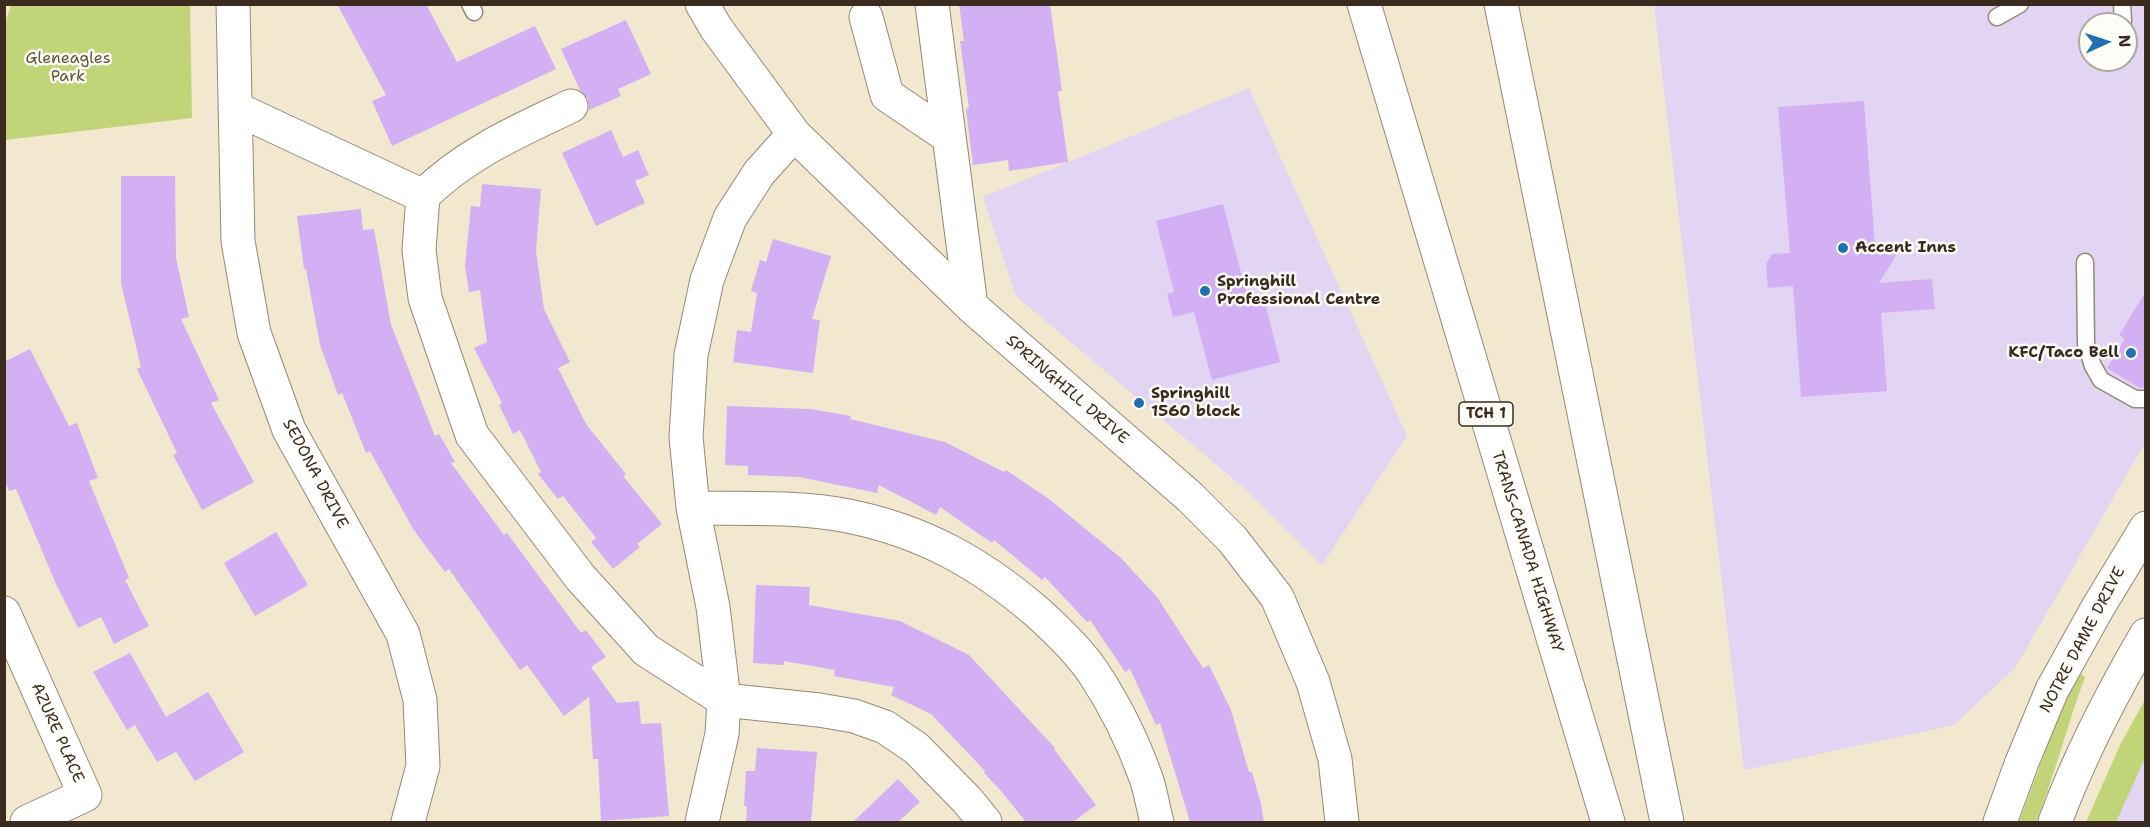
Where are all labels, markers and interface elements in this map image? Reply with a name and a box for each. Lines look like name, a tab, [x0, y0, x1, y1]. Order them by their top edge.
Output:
north arrow	[2078, 12, 2138, 72]
text: N	[2114, 34, 2135, 48]
park label: Gleneagles Park	[25, 49, 111, 87]
place label: Accent Inns	[1855, 238, 1956, 258]
marker: Accent Inns	[1836, 241, 1850, 255]
place label: Springhill Professional Centre	[1217, 272, 1380, 310]
marker: Springhill Professional Centre	[1198, 284, 1212, 298]
street label: SPRINGHILL DRIVE	[1002, 331, 1132, 449]
place label: KFC/Taco Bell	[2008, 343, 2119, 363]
marker: KFC/Taco Bell	[2124, 346, 2138, 360]
place label: Springhill 1560 block	[1151, 384, 1241, 422]
marker: Springhill 1560 block	[1132, 396, 1146, 410]
road number: TCH 1	[1459, 402, 1513, 426]
street label: SEDONA DRIVE	[278, 416, 352, 532]
street label: TRANS-CANADA HIGHWAY	[1487, 449, 1567, 655]
street label: NOTRE DAME DRIVE	[2036, 564, 2130, 716]
street label: AZURE PLACE	[26, 680, 88, 786]

